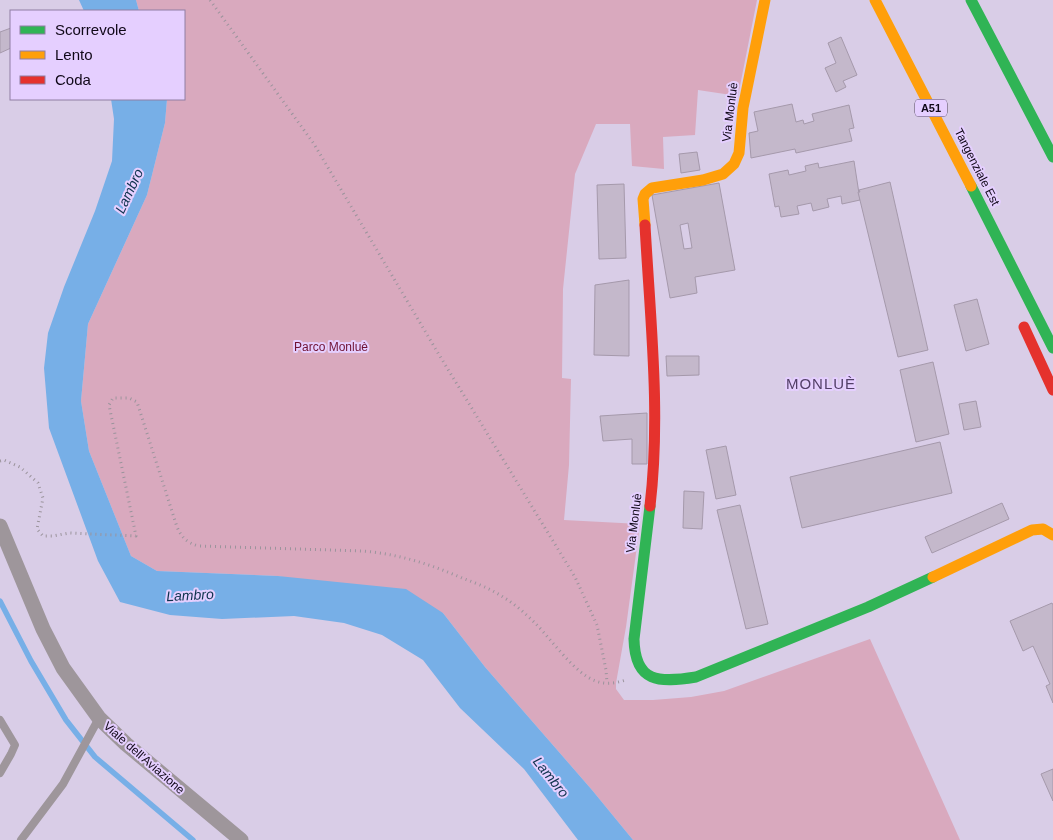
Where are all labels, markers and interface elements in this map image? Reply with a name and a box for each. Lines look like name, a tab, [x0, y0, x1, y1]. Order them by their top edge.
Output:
legend	[10, 10, 185, 100]
text: Scorrevole	[55, 21, 127, 38]
text: Lento	[55, 46, 93, 63]
text: Coda	[55, 71, 92, 88]
street label: Via Monluè	[719, 81, 741, 143]
road number: A51	[915, 100, 947, 116]
street label: Tangenziale Est	[952, 126, 1003, 209]
water label: Lambro	[112, 166, 146, 216]
park label: Parco Monluè	[294, 340, 368, 354]
district label: MONLUÈ	[786, 375, 856, 392]
street label: Via Monluè	[623, 492, 645, 554]
water label: Lambro	[166, 586, 214, 604]
street label: Viale dell'Aviazione	[101, 719, 188, 797]
water label: Lambro	[530, 754, 572, 801]

